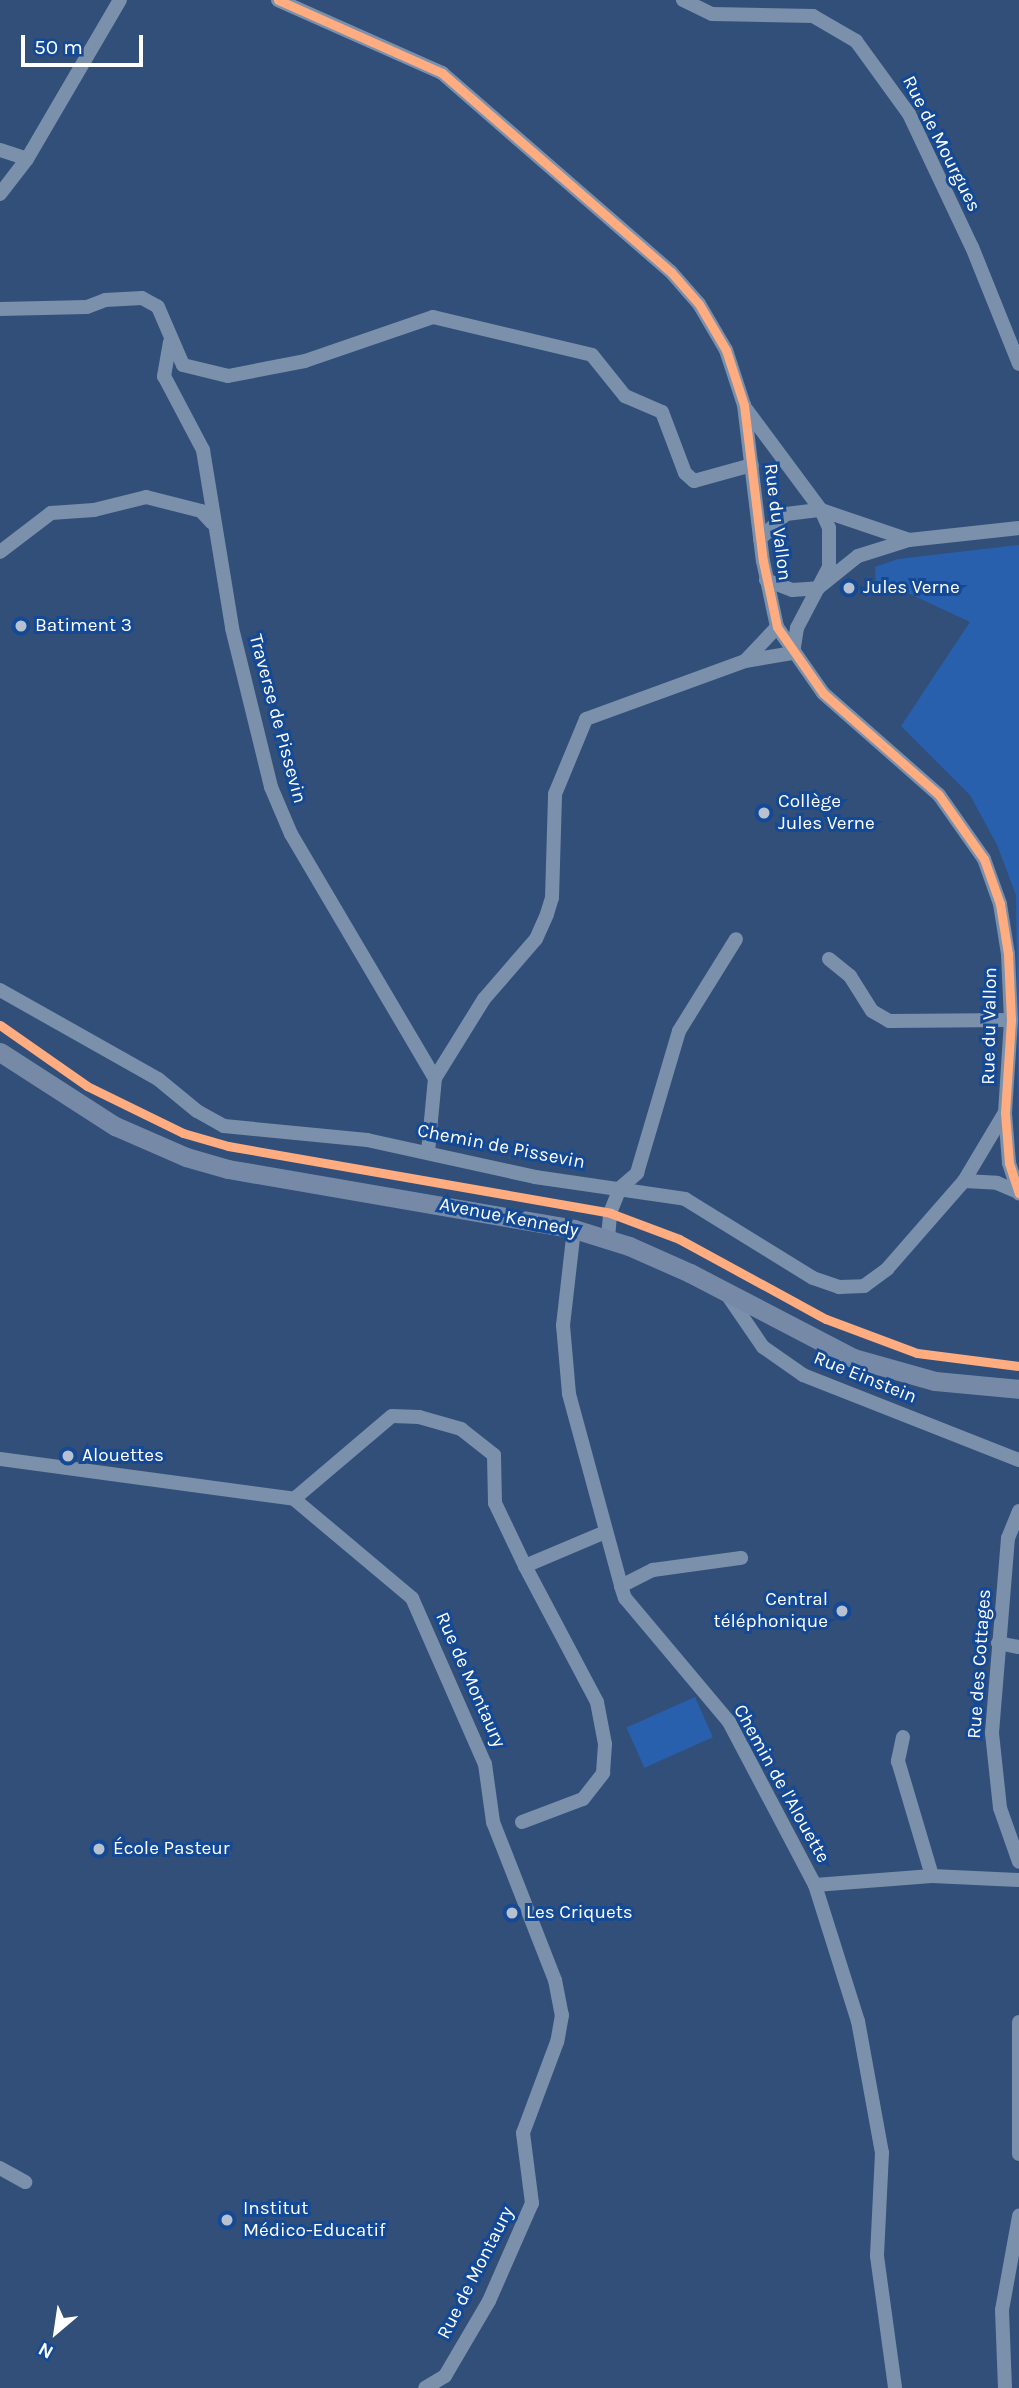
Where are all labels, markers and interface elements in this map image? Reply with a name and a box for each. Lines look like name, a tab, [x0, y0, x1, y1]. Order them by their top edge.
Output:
scale bar	[24, 21, 147, 65]
text: 50 m	[34, 35, 83, 59]
street label: Rue de Mourgues	[897, 72, 985, 216]
street label: Rue du Vallon	[759, 462, 795, 582]
place label: Jules Verne	[863, 577, 960, 599]
marker: Jules Verne	[841, 580, 857, 596]
place label: Batiment 3	[35, 615, 132, 637]
marker: Batiment 3	[13, 618, 29, 634]
street label: Traverse de Pissevin	[243, 632, 311, 806]
place label: Collège Jules Verne	[778, 791, 875, 835]
marker: Collège Jules Verne	[756, 805, 772, 821]
street label: Rue du Vallon	[978, 967, 1002, 1085]
street label: Chemin de Pissevin	[415, 1120, 587, 1174]
street label: Avenue Kennedy	[438, 1193, 580, 1243]
street label: Rue Einstein	[810, 1347, 920, 1409]
place label: Alouettes	[82, 1445, 164, 1467]
marker: Alouettes	[60, 1448, 76, 1464]
street label: Rue des Cottages	[963, 1588, 997, 1740]
place label: Central téléphonique	[714, 1589, 828, 1633]
marker: Central téléphonique	[834, 1603, 850, 1619]
street label: Rue de Montaury	[430, 1609, 510, 1751]
street label: Chemin de l'Alouette	[728, 1701, 834, 1867]
place label: École Pasteur	[113, 1838, 230, 1860]
marker: École Pasteur	[91, 1841, 107, 1857]
place label: Les Criquets	[526, 1902, 633, 1924]
marker: Les Criquets	[504, 1905, 520, 1921]
place label: Institut Médico-Educatif	[243, 2198, 386, 2242]
street label: Rue de Montaury	[433, 2203, 519, 2343]
marker: Institut Médico-Educatif	[217, 2210, 237, 2230]
north arrow	[21, 2297, 91, 2367]
text: N	[35, 2337, 57, 2363]

